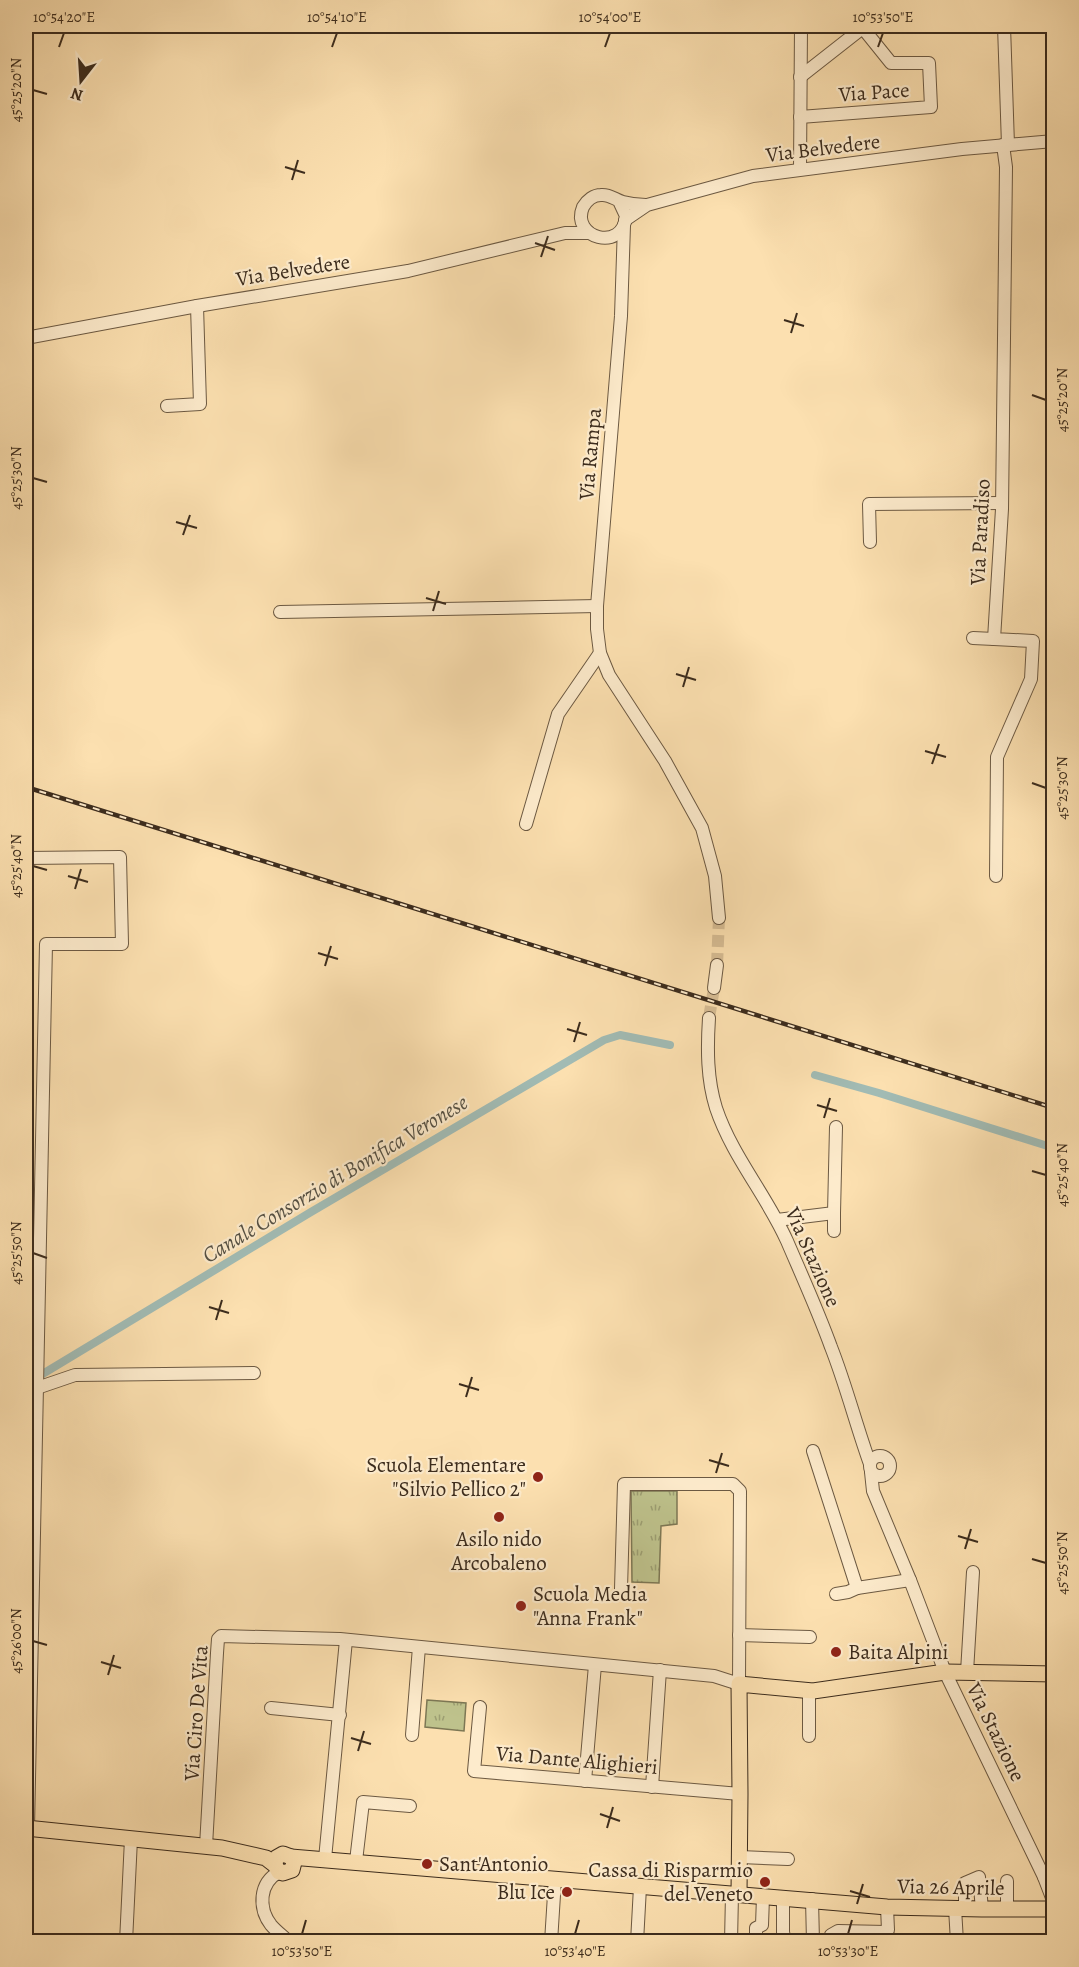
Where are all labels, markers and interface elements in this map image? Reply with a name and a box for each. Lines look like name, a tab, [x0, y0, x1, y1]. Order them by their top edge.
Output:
text: 10°54'20"E	[33, 7, 95, 27]
text: 10°54'10"E	[307, 7, 367, 27]
text: 10°54'00"E	[579, 7, 641, 27]
text: 10°53'50"E	[853, 7, 913, 27]
north arrow	[51, 51, 111, 111]
text: 45°25'20"N	[6, 58, 26, 122]
street label: Via Pace	[837, 76, 910, 109]
text: N	[68, 82, 86, 107]
street label: Via Belvedere	[763, 127, 882, 169]
street label: Via Belvedere	[233, 247, 352, 293]
text: 45°25'20"N	[1052, 368, 1072, 432]
street label: Via Rampa	[572, 407, 608, 502]
text: 45°25'30"N	[6, 446, 26, 510]
street label: Via Paradiso	[963, 478, 997, 587]
text: 45°25'30"N	[1052, 756, 1072, 820]
text: 45°25'40"N	[6, 834, 26, 898]
water label: Canale Consorzio di Bonifica Veronese	[197, 1088, 473, 1270]
text: 45°25'40"N	[1052, 1143, 1072, 1207]
street label: Via Stazione	[778, 1202, 847, 1311]
text: 45°25'50"N	[6, 1221, 26, 1285]
place label: Scuola Elementare "Silvio Pellico 2"	[366, 1451, 526, 1503]
marker: Scuola Elementare "Silvio Pellico 2"	[531, 1470, 545, 1484]
marker: Asilo nido Arcobaleno	[492, 1510, 506, 1524]
place label: Asilo nido Arcobaleno	[450, 1525, 547, 1577]
text: 45°25'50"N	[1052, 1531, 1072, 1595]
place label: Scuola Media "Anna Frank"	[533, 1580, 647, 1632]
marker: Scuola Media "Anna Frank"	[514, 1599, 528, 1613]
text: 45°26'00"N	[6, 1608, 26, 1674]
place label: Baita Alpini	[848, 1638, 949, 1666]
street label: Via Ciro De Vita	[177, 1644, 215, 1783]
marker: Baita Alpini	[829, 1645, 843, 1659]
street label: Via Stazione	[960, 1677, 1032, 1786]
street label: Via Dante Alighieri	[494, 1739, 659, 1781]
place label: Sant'Antonio	[439, 1850, 548, 1878]
place label: Cassa di Risparmio del Veneto	[588, 1856, 753, 1908]
marker: Sant'Antonio	[420, 1857, 434, 1871]
street label: Via 26 Aprile	[896, 1872, 1005, 1902]
marker: Cassa di Risparmio del Veneto	[758, 1875, 772, 1889]
place label: Blu Ice	[497, 1878, 555, 1906]
marker: Blu Ice	[560, 1885, 574, 1899]
text: 10°53'50"E	[272, 1941, 332, 1961]
text: 10°53'40"E	[544, 1941, 606, 1961]
text: 10°53'30"E	[818, 1941, 878, 1961]

